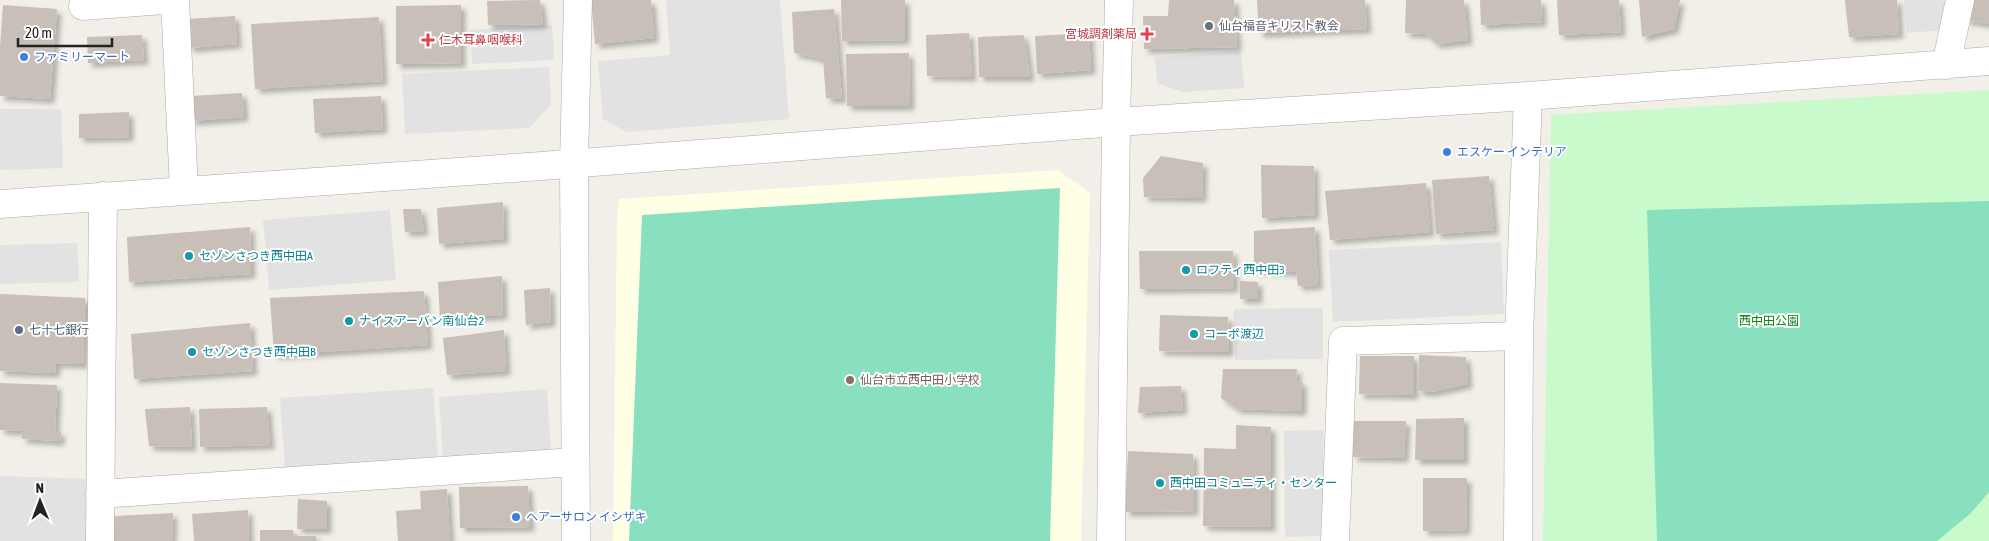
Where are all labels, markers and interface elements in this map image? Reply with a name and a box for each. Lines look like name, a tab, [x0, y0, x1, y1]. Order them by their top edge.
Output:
scale bar	[18, 15, 111, 47]
place label: 仙台福音キリスト教会	[1219, 19, 1339, 33]
marker: 仙台福音キリスト教会	[1203, 20, 1215, 32]
text: 20 m	[25, 24, 52, 41]
place label: 宮城調剤薬局	[1065, 27, 1137, 41]
marker: 宮城調剤薬局	[1141, 28, 1153, 40]
marker: 仁木耳鼻咽喉科	[421, 33, 435, 47]
place label: 仁木耳鼻咽喉科	[439, 33, 523, 47]
place label: ファミリーマート	[34, 50, 130, 64]
marker: ファミリーマート	[18, 51, 30, 63]
place label: エスケー インテリア	[1457, 145, 1567, 159]
marker: エスケー インテリア	[1441, 146, 1453, 158]
place label: セゾンさつき西中田A	[199, 249, 313, 263]
marker: セゾンさつき西中田A	[183, 250, 195, 262]
place label: ロフティ西中田3	[1196, 263, 1285, 277]
marker: ロフティ西中田3	[1180, 264, 1192, 276]
place label: ナイスアーバン南仙台2	[359, 314, 484, 328]
park label: 西中田公園	[1739, 314, 1799, 328]
marker: ナイスアーバン南仙台2	[343, 315, 355, 327]
place label: 七十七銀行	[29, 323, 89, 337]
marker: 七十七銀行	[13, 324, 25, 336]
place label: コーポ渡辺	[1204, 327, 1264, 341]
marker: コーポ渡辺	[1188, 328, 1200, 340]
place label: セゾンさつき西中田B	[202, 345, 316, 359]
marker: セゾンさつき西中田B	[186, 346, 198, 358]
place label: 仙台市立西中田小学校	[860, 373, 980, 387]
marker: 仙台市立西中田小学校	[844, 374, 856, 386]
north arrow	[15, 476, 65, 526]
place label: 西中田コミュニティ・センター	[1170, 476, 1337, 490]
marker: 西中田コミュニティ・センター	[1154, 477, 1166, 489]
text: N	[36, 480, 44, 496]
place label: ヘアーサロン イシザキ	[526, 510, 647, 524]
marker: ヘアーサロン イシザキ	[510, 511, 522, 523]

